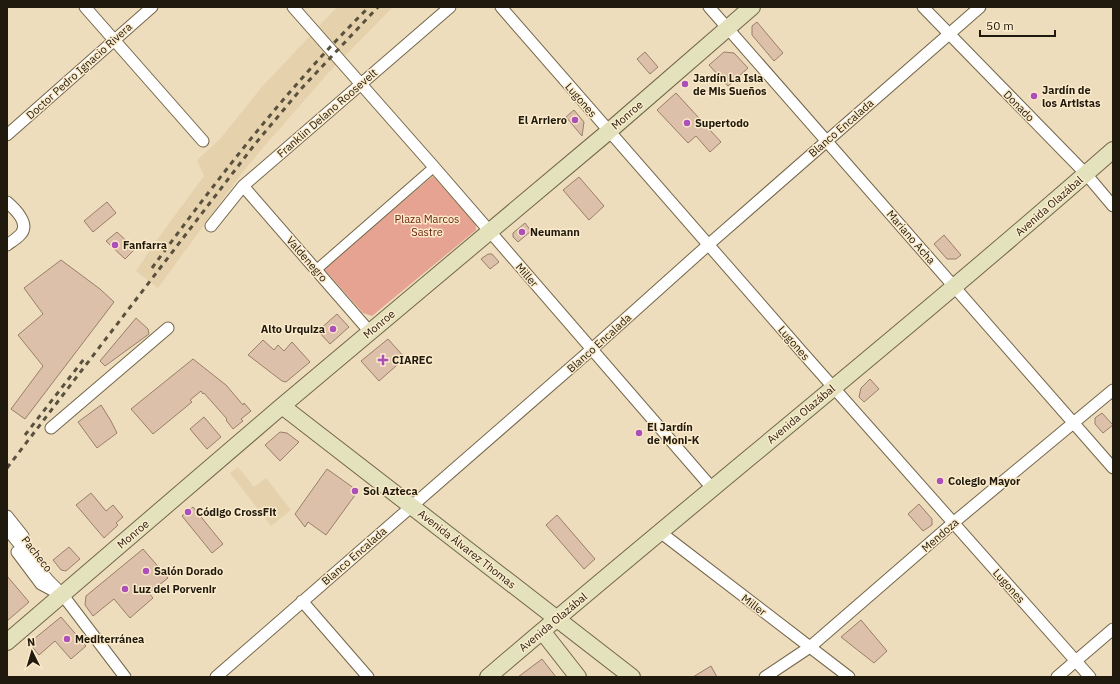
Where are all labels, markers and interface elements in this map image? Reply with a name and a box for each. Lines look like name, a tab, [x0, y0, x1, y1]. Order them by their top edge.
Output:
scale bar	[980, 12, 1055, 38]
text: 50 m	[986, 18, 1014, 33]
street label: Doctor Pedro Ignacio Rivera	[23, 20, 135, 122]
street label: Franklin Delano Roosevelt	[274, 66, 380, 160]
place label: Jardín La Isla de Mis Sueños	[693, 71, 767, 98]
marker: Jardín La Isla de Mis Sueños	[680, 79, 690, 89]
street label: Lugones	[562, 80, 600, 120]
place label: Jardín de los Artistas	[1042, 83, 1101, 110]
street label: Donado	[1001, 88, 1037, 124]
marker: Jardín de los Artistas	[1029, 91, 1039, 101]
street label: Blanco Encalada	[806, 96, 877, 160]
street label: Monroe	[608, 97, 646, 133]
place label: El Arriero	[518, 113, 567, 127]
marker: El Arriero	[570, 115, 580, 125]
place label: Supertodo	[695, 116, 749, 130]
marker: Supertodo	[682, 118, 692, 128]
street label: Avenida Olazábal	[1012, 173, 1086, 239]
street label: Mariano Acha	[884, 207, 938, 267]
park label: Plaza Marcos Sastre	[395, 212, 459, 239]
place label: Neumann	[530, 225, 580, 239]
marker: Neumann	[517, 227, 527, 237]
street label: Valdenegro	[283, 233, 331, 285]
place label: Fanfarra	[123, 238, 167, 252]
marker: Fanfarra	[110, 240, 120, 250]
street label: Miller	[513, 260, 541, 290]
street label: Monroe	[360, 307, 398, 341]
street label: Blanco Encalada	[564, 310, 634, 376]
place label: Alto Urquiza	[261, 322, 325, 336]
street label: Lugones	[775, 323, 813, 363]
marker: Alto Urquiza	[328, 324, 338, 334]
place label: CIAREC	[392, 353, 433, 367]
marker: CIAREC	[377, 354, 389, 366]
street label: Avenida Olazábal	[764, 381, 838, 447]
place label: El Jardín de Moni-K	[647, 420, 700, 447]
marker: El Jardín de Moni-K	[634, 428, 644, 438]
place label: Colegio Mayor	[948, 474, 1021, 488]
marker: Colegio Mayor	[935, 476, 945, 486]
place label: Sol Azteca	[363, 484, 418, 498]
marker: Sol Azteca	[350, 486, 360, 496]
place label: Código CrossFit	[196, 505, 277, 519]
street label: Avenida Álvarez Thomas	[415, 506, 519, 592]
marker: Código CrossFit	[183, 507, 193, 517]
street label: Mendoza	[919, 515, 962, 555]
street label: Monroe	[114, 517, 152, 551]
street label: Blanco Encalada	[319, 524, 390, 588]
street label: Pacheco	[19, 533, 55, 575]
place label: Salón Dorado	[154, 564, 223, 578]
marker: Salón Dorado	[141, 566, 151, 576]
street label: Lugones	[990, 566, 1028, 606]
place label: Luz del Porvenir	[133, 582, 217, 596]
marker: Luz del Porvenir	[120, 584, 130, 594]
street label: Avenida Olazábal	[516, 589, 590, 655]
street label: Miller	[739, 591, 769, 619]
north arrow	[12, 632, 52, 672]
place label: Mediterránea	[75, 632, 144, 646]
marker: Mediterránea	[62, 634, 72, 644]
text: N	[27, 635, 36, 649]

